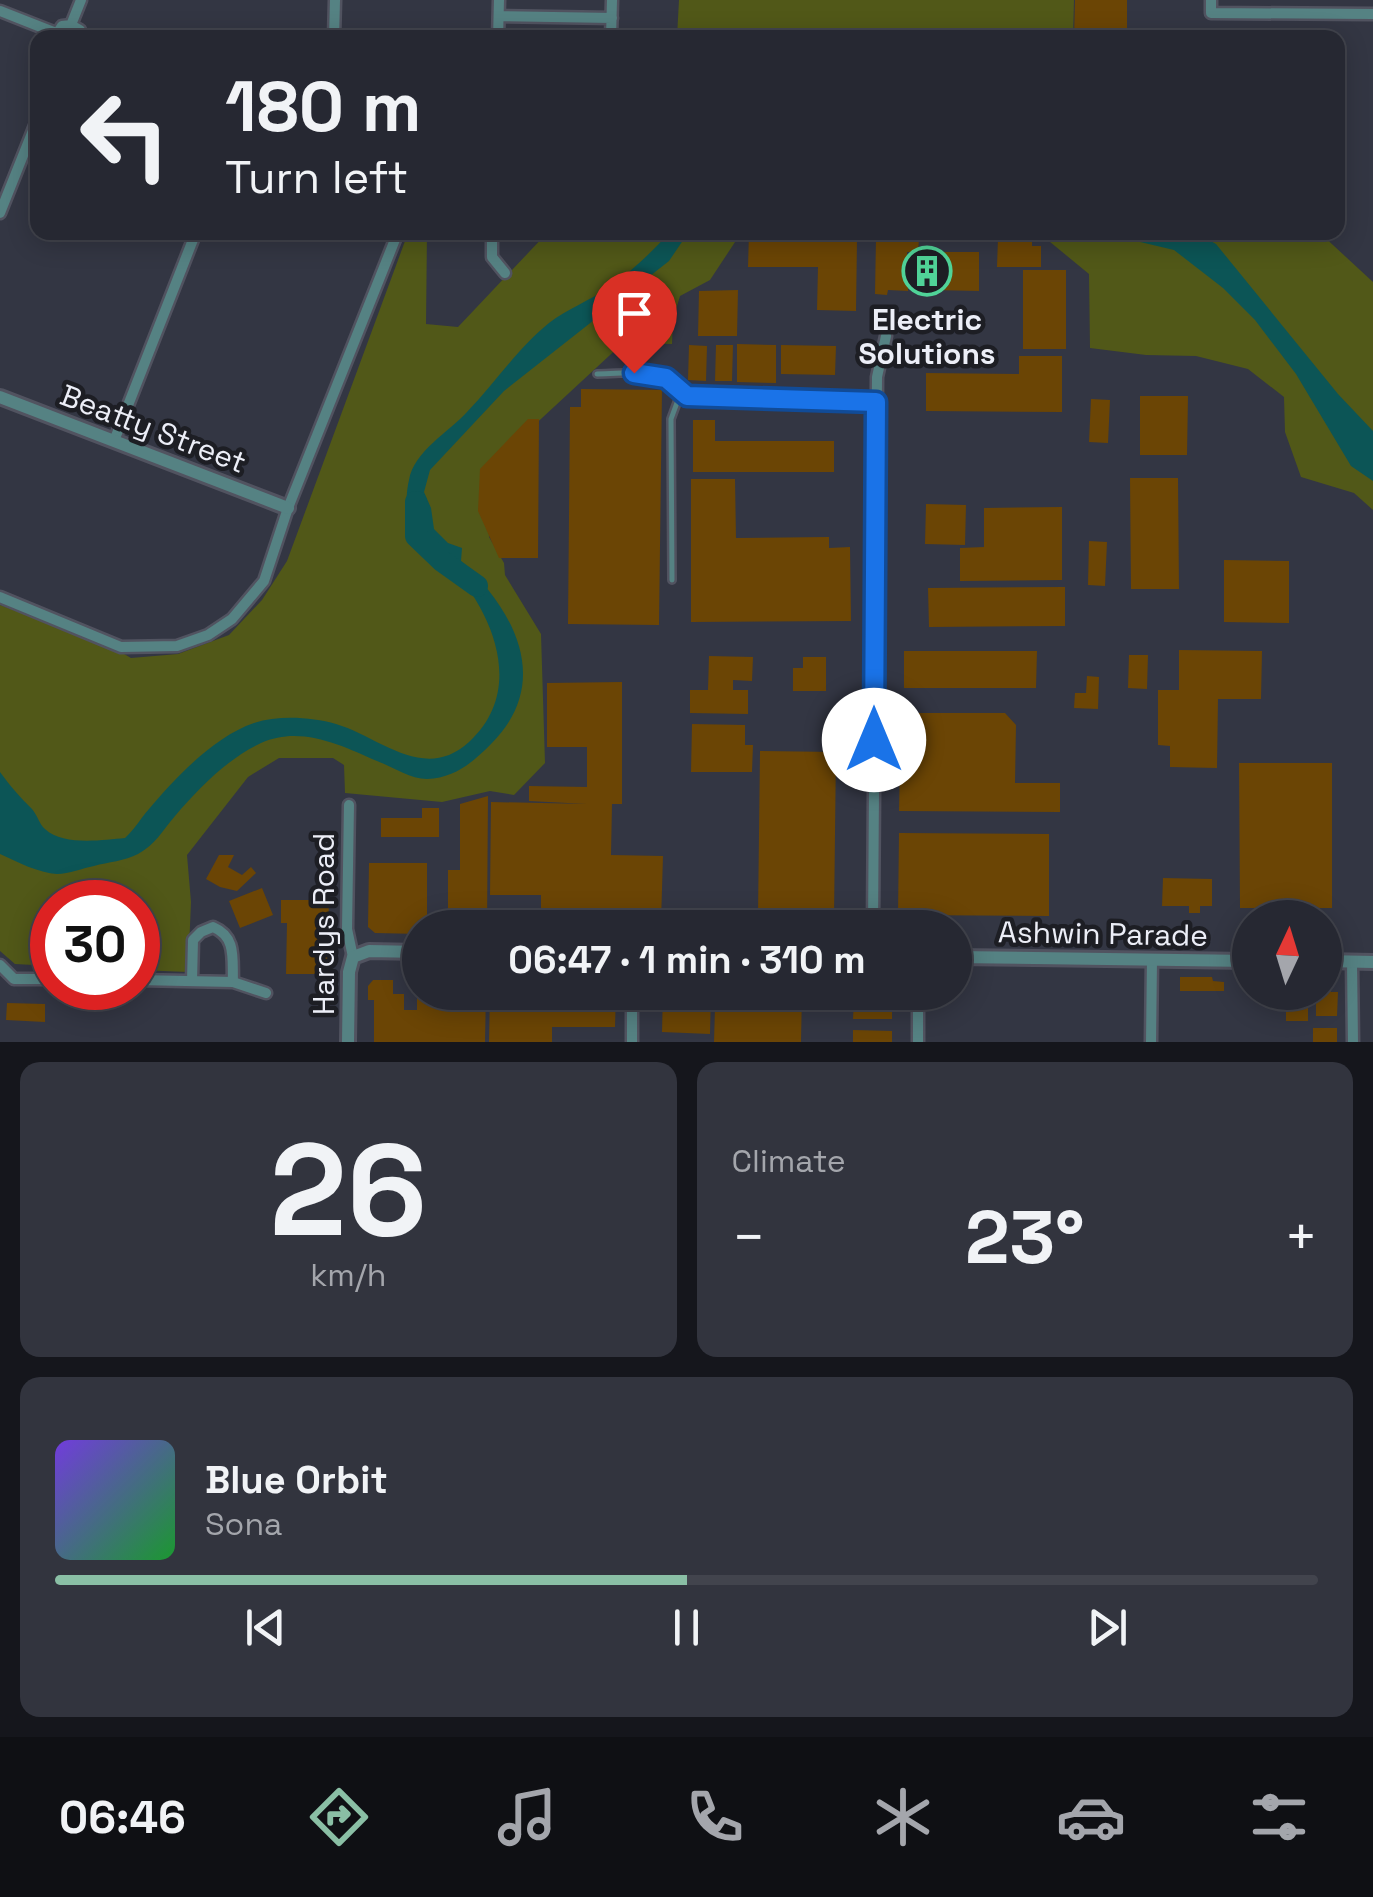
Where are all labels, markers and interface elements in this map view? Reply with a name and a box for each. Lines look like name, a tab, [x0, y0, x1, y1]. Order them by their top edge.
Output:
text: 180 m	[225, 62, 422, 151]
icon: left	[60, 70, 190, 200]
text: Turn left	[225, 149, 408, 206]
building icon: Electric Solutions	[901, 245, 953, 297]
pin	[592, 271, 677, 374]
icon: arrive	[607, 286, 662, 341]
place label: Electric Solutions	[858, 300, 996, 373]
street label: Beatty Street	[55, 375, 252, 482]
position arrow	[822, 688, 926, 792]
street label: Hardys Road	[304, 833, 343, 1015]
speed limit sign: 30	[30, 880, 160, 1010]
north arrow	[1232, 900, 1342, 1010]
map controls	[1232, 900, 1342, 1010]
street label: Ashwin Parade	[998, 912, 1208, 955]
text: 06:47 · 1 min · 310 m	[508, 936, 866, 984]
text: 26	[269, 1107, 427, 1273]
text: Climate	[732, 1141, 846, 1181]
text: 23°	[965, 1189, 1085, 1285]
text: −	[732, 1202, 766, 1272]
text: +	[1284, 1202, 1318, 1272]
text: km/h	[310, 1255, 386, 1295]
text: Blue Orbit	[205, 1456, 388, 1504]
text: Sona	[205, 1504, 282, 1544]
icon: previous	[238, 1600, 293, 1655]
icon: pause	[659, 1600, 714, 1655]
icon: next	[1080, 1600, 1135, 1655]
icon: directions	[304, 1782, 374, 1852]
icon: music	[492, 1782, 562, 1852]
icon: phone	[680, 1782, 750, 1852]
icon: climate	[868, 1782, 938, 1852]
icon: car	[1056, 1782, 1126, 1852]
icon: filters	[1244, 1782, 1314, 1852]
text: 06:46	[59, 1789, 186, 1846]

